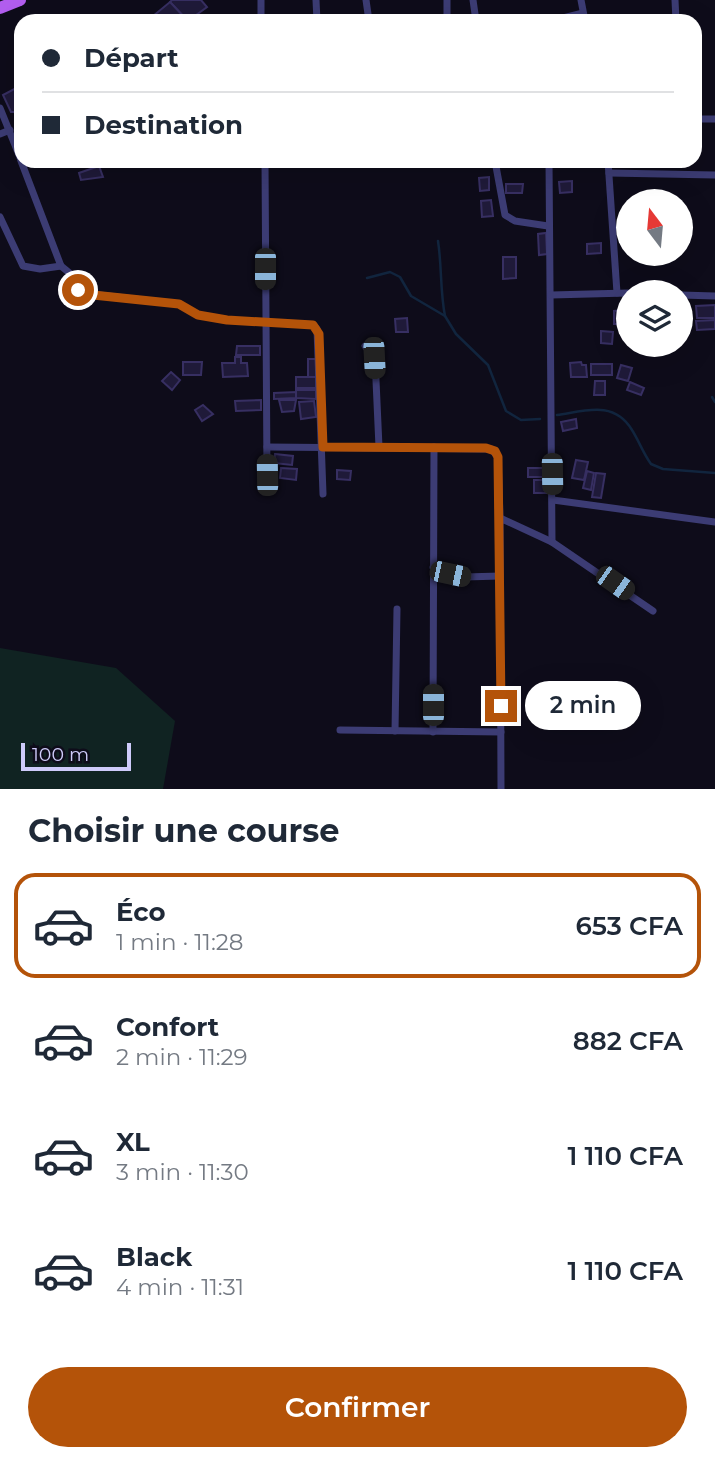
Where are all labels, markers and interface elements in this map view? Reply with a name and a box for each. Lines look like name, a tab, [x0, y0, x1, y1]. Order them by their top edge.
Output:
text: Départ	[84, 42, 179, 74]
text: Destination	[84, 109, 243, 141]
north arrow	[616, 189, 693, 266]
map controls	[616, 189, 693, 357]
car	[255, 248, 276, 290]
route start	[62, 274, 94, 306]
button: layers	[616, 280, 693, 357]
car	[363, 336, 386, 380]
car	[542, 453, 563, 495]
car	[257, 454, 278, 496]
car	[428, 559, 473, 589]
car	[592, 562, 639, 604]
callout: 2 min	[526, 682, 641, 730]
car	[423, 684, 444, 726]
route end	[485, 690, 517, 722]
text: 2 min	[550, 691, 616, 719]
scale bar	[21, 740, 131, 772]
text: 100 m	[32, 743, 89, 766]
text: Choisir une course	[28, 811, 340, 850]
icon: car	[32, 894, 95, 957]
text: Éco	[116, 896, 166, 928]
text: 653 CFA	[575, 910, 683, 942]
text: 1 min · 11:28	[116, 928, 244, 956]
icon: car	[32, 1009, 95, 1072]
text: Confort	[116, 1011, 219, 1043]
text: 882 CFA	[573, 1025, 683, 1057]
text: 2 min · 11:29	[116, 1043, 248, 1071]
icon: car	[32, 1124, 95, 1187]
text: XL	[116, 1126, 150, 1158]
text: 1 110 CFA	[568, 1140, 683, 1172]
text: 3 min · 11:30	[116, 1158, 249, 1186]
icon: car	[32, 1239, 95, 1302]
text: Black	[116, 1241, 192, 1273]
text: 1 110 CFA	[568, 1255, 683, 1287]
text: 4 min · 11:31	[116, 1273, 244, 1301]
button: Confirmer	[28, 1367, 687, 1447]

